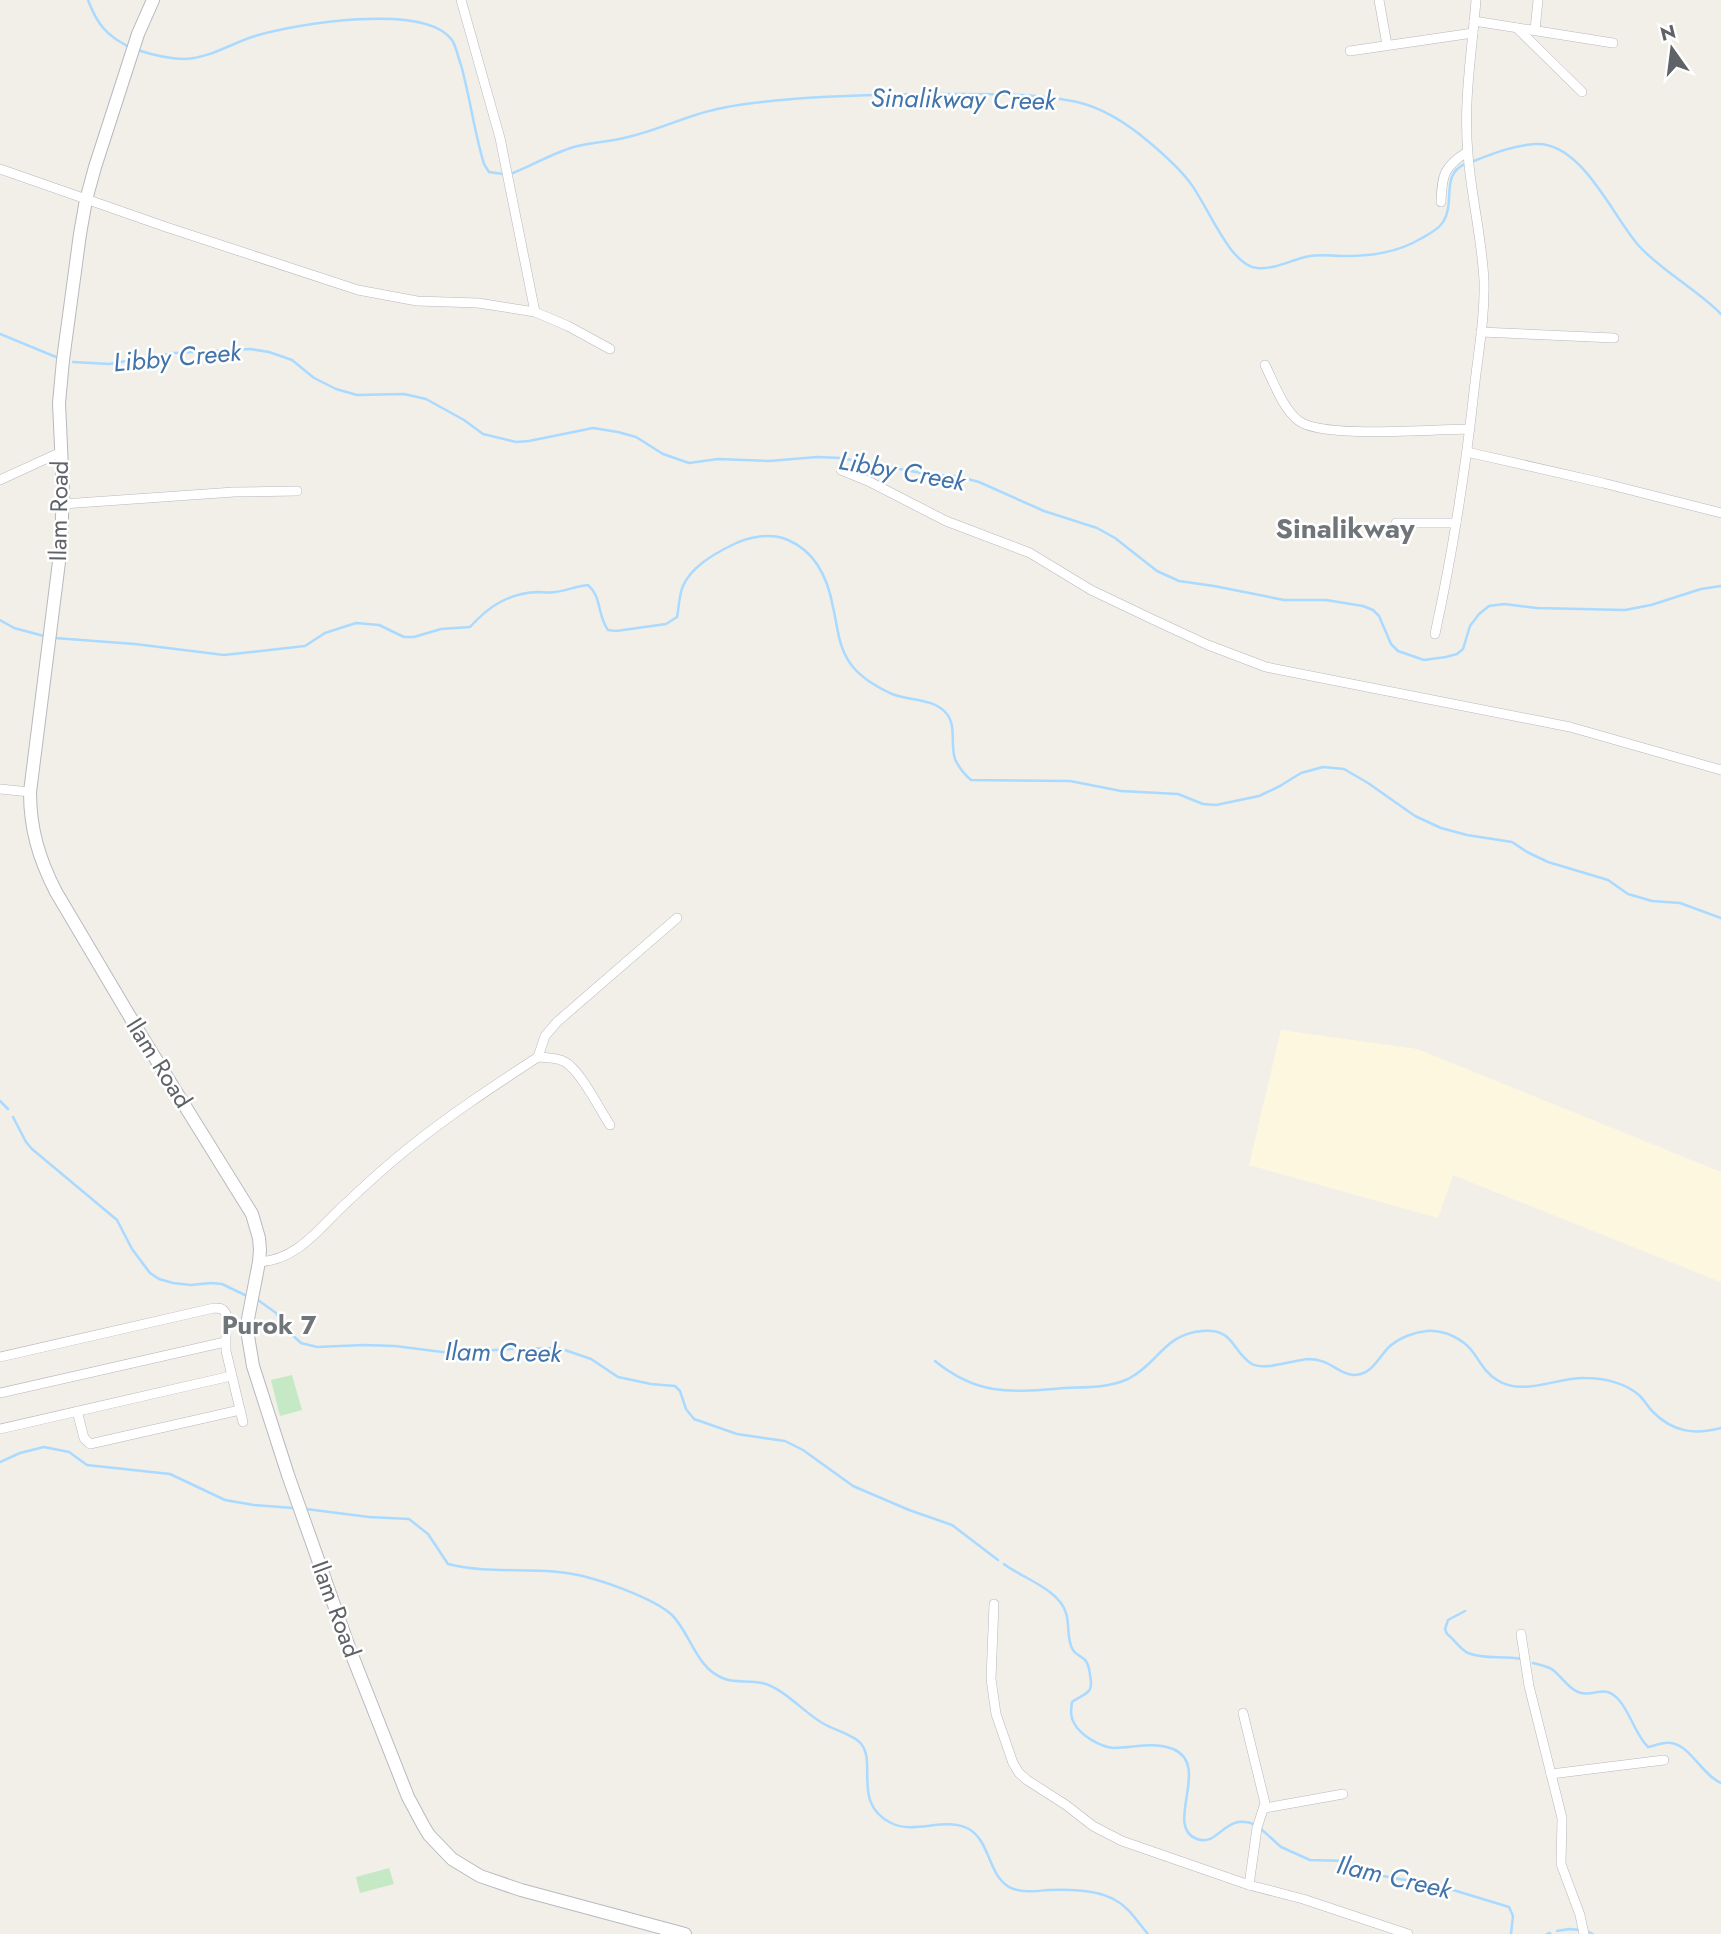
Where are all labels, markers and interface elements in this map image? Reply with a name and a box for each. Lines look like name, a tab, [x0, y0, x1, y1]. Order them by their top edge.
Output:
north arrow	[1637, 14, 1707, 84]
text: N	[1657, 18, 1679, 48]
water label: Sinalikway Creek	[870, 78, 1058, 120]
water label: Libby Creek	[112, 332, 244, 382]
water label: Libby Creek	[836, 441, 970, 501]
street label: Ilam Road	[40, 460, 77, 562]
district label: Sinalikway	[1275, 508, 1415, 549]
street label: Ilam Road	[118, 1011, 201, 1115]
district label: Purok 7	[222, 1306, 317, 1344]
water label: Ilam Creek	[444, 1332, 563, 1372]
street label: Ilam Road	[303, 1556, 370, 1662]
water label: Ilam Creek	[1333, 1845, 1457, 1909]

